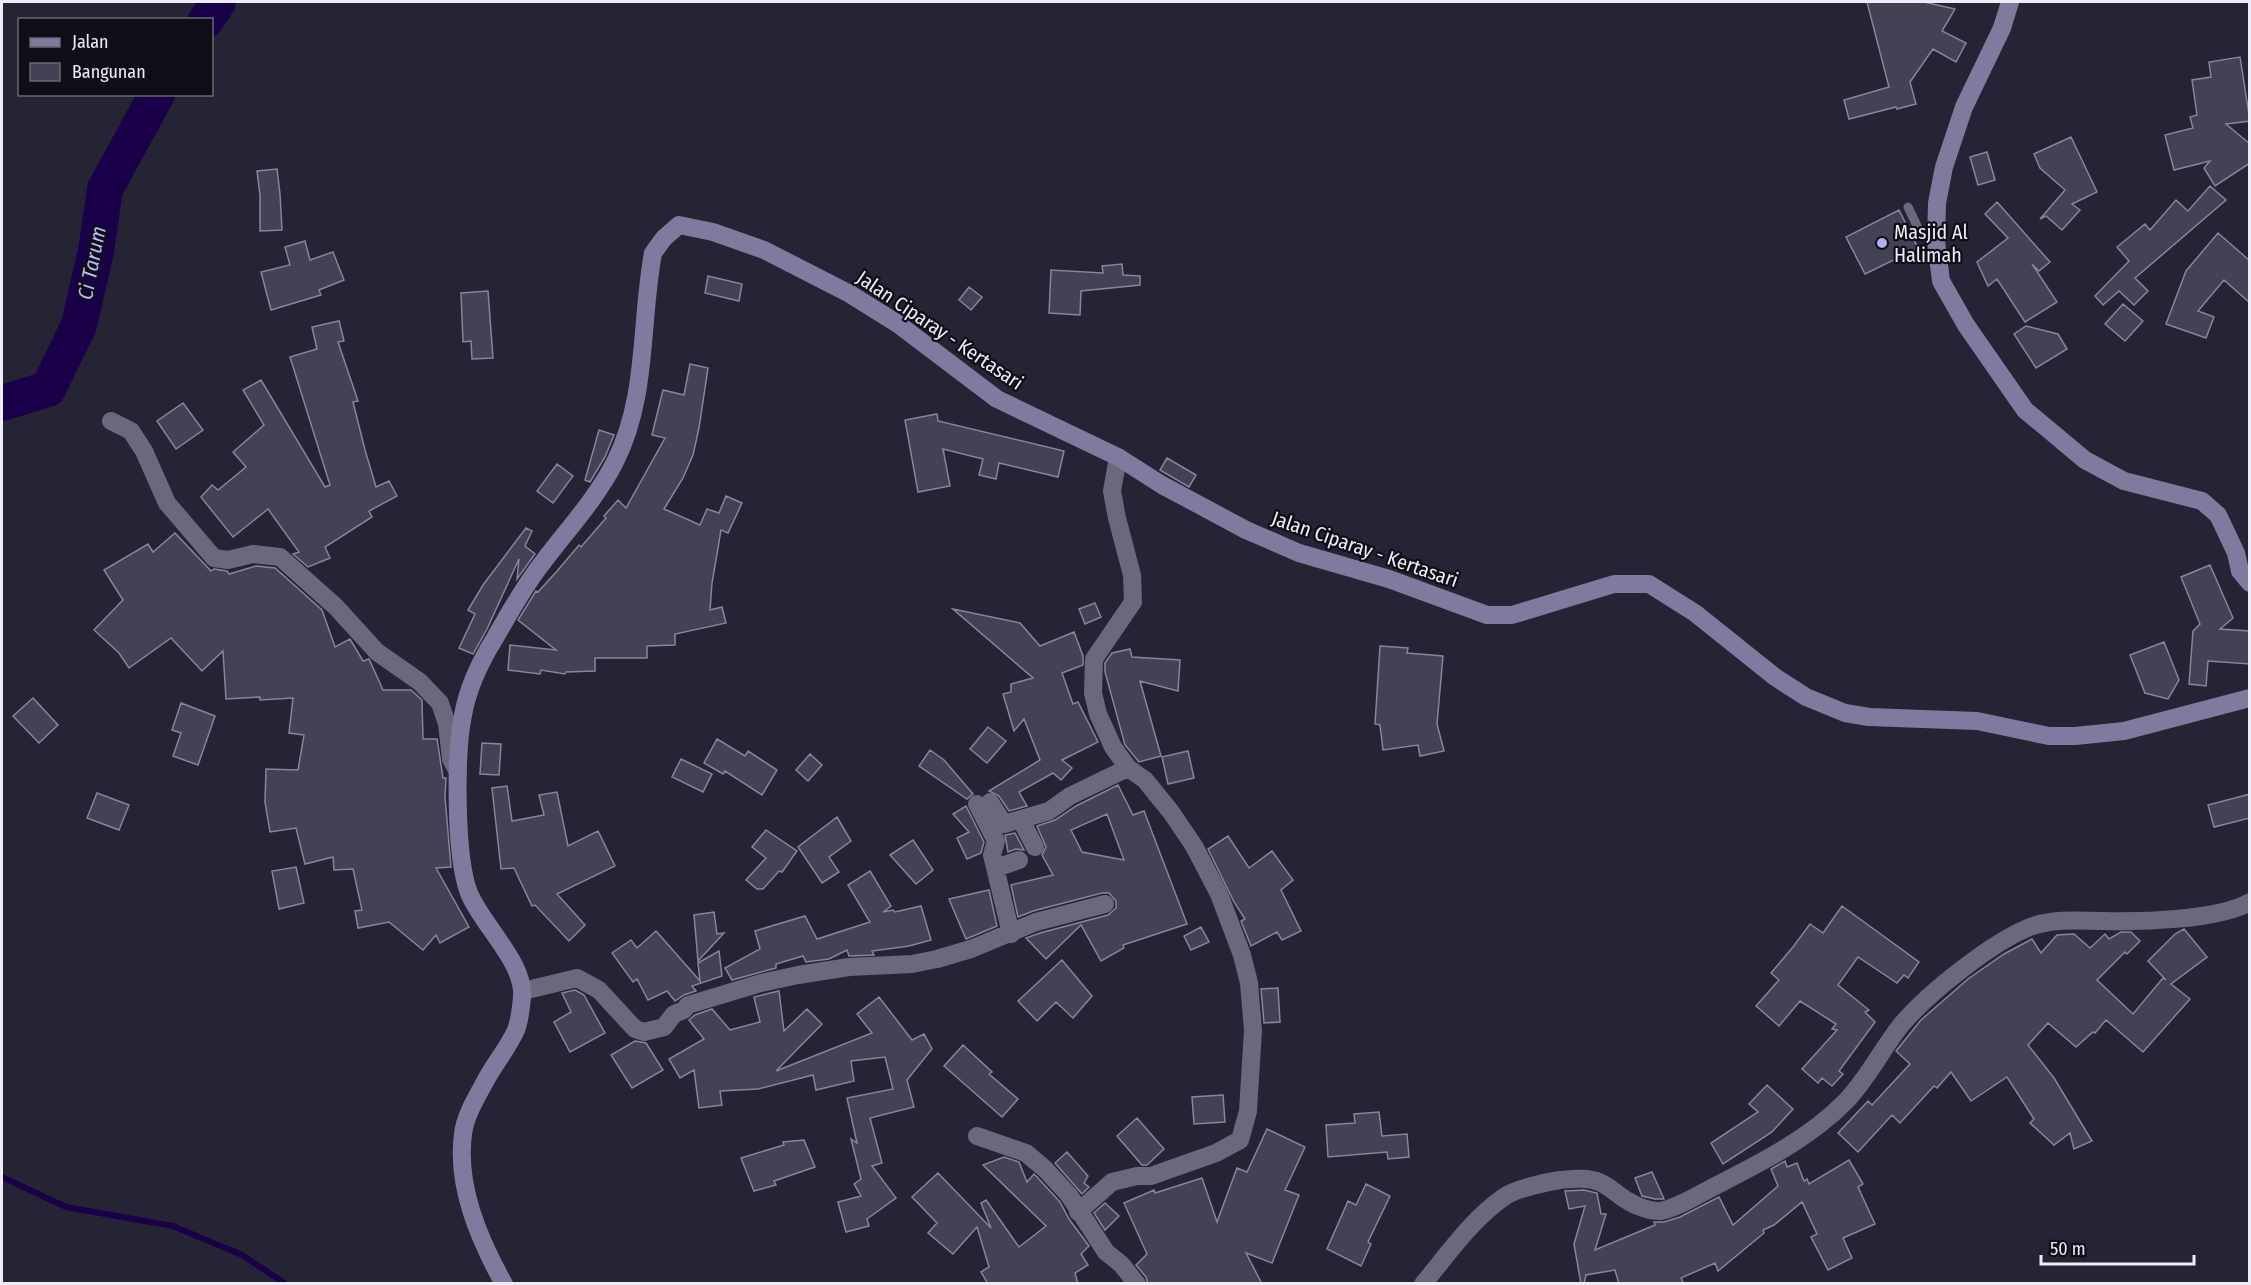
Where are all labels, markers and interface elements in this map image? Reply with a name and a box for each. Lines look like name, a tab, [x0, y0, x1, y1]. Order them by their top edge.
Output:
legend	[18, 18, 213, 96]
text: Jalan	[72, 31, 109, 53]
text: Bangunan	[72, 61, 146, 83]
place label: Masjid Al Halimah	[1894, 220, 1968, 267]
water label: Ci Tarum	[72, 224, 112, 302]
marker: Masjid Al Halimah	[1875, 236, 1889, 250]
street label: Jalan Ciparay - Kertasari	[852, 265, 1028, 395]
street label: Jalan Ciparay - Kertasari	[1269, 506, 1461, 592]
scale bar	[2041, 1228, 2194, 1266]
text: 50 m	[2050, 1238, 2086, 1260]

